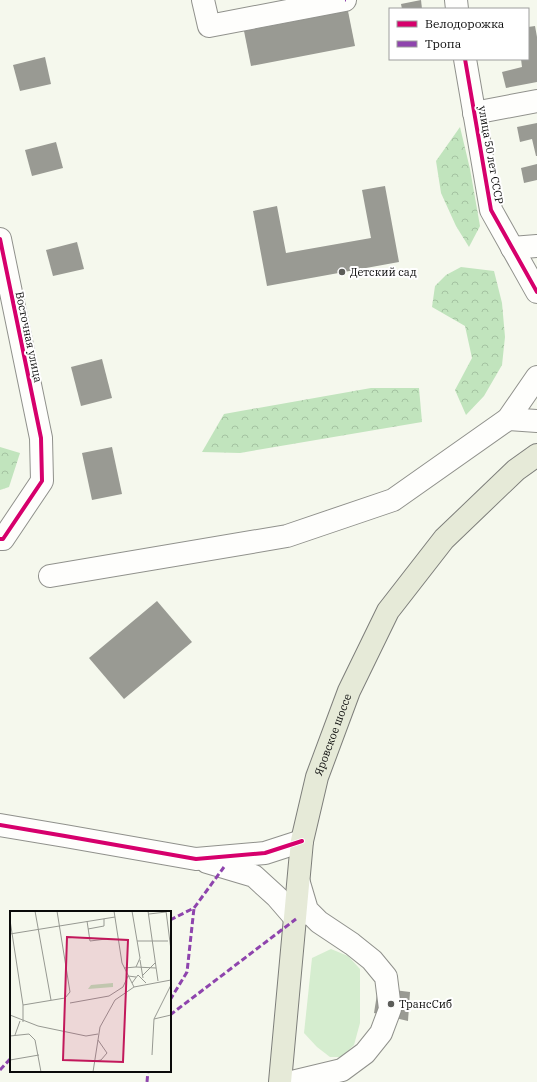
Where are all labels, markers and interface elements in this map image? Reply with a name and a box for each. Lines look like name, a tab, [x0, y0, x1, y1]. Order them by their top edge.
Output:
legend	[389, 8, 529, 60]
text: Велодорожка	[425, 16, 505, 31]
text: Тропа	[425, 36, 462, 51]
street label: улица 50 лет СССР	[475, 105, 507, 205]
place label: Детский сад	[350, 265, 417, 279]
marker: Детский сад	[337, 267, 347, 277]
street label: Восточная улица	[13, 290, 45, 384]
street label: Яровское шоссе	[311, 692, 354, 777]
inset map	[10, 911, 171, 1072]
place label: ТрансСиб	[399, 997, 452, 1011]
marker: ТрансСиб	[386, 999, 396, 1009]

